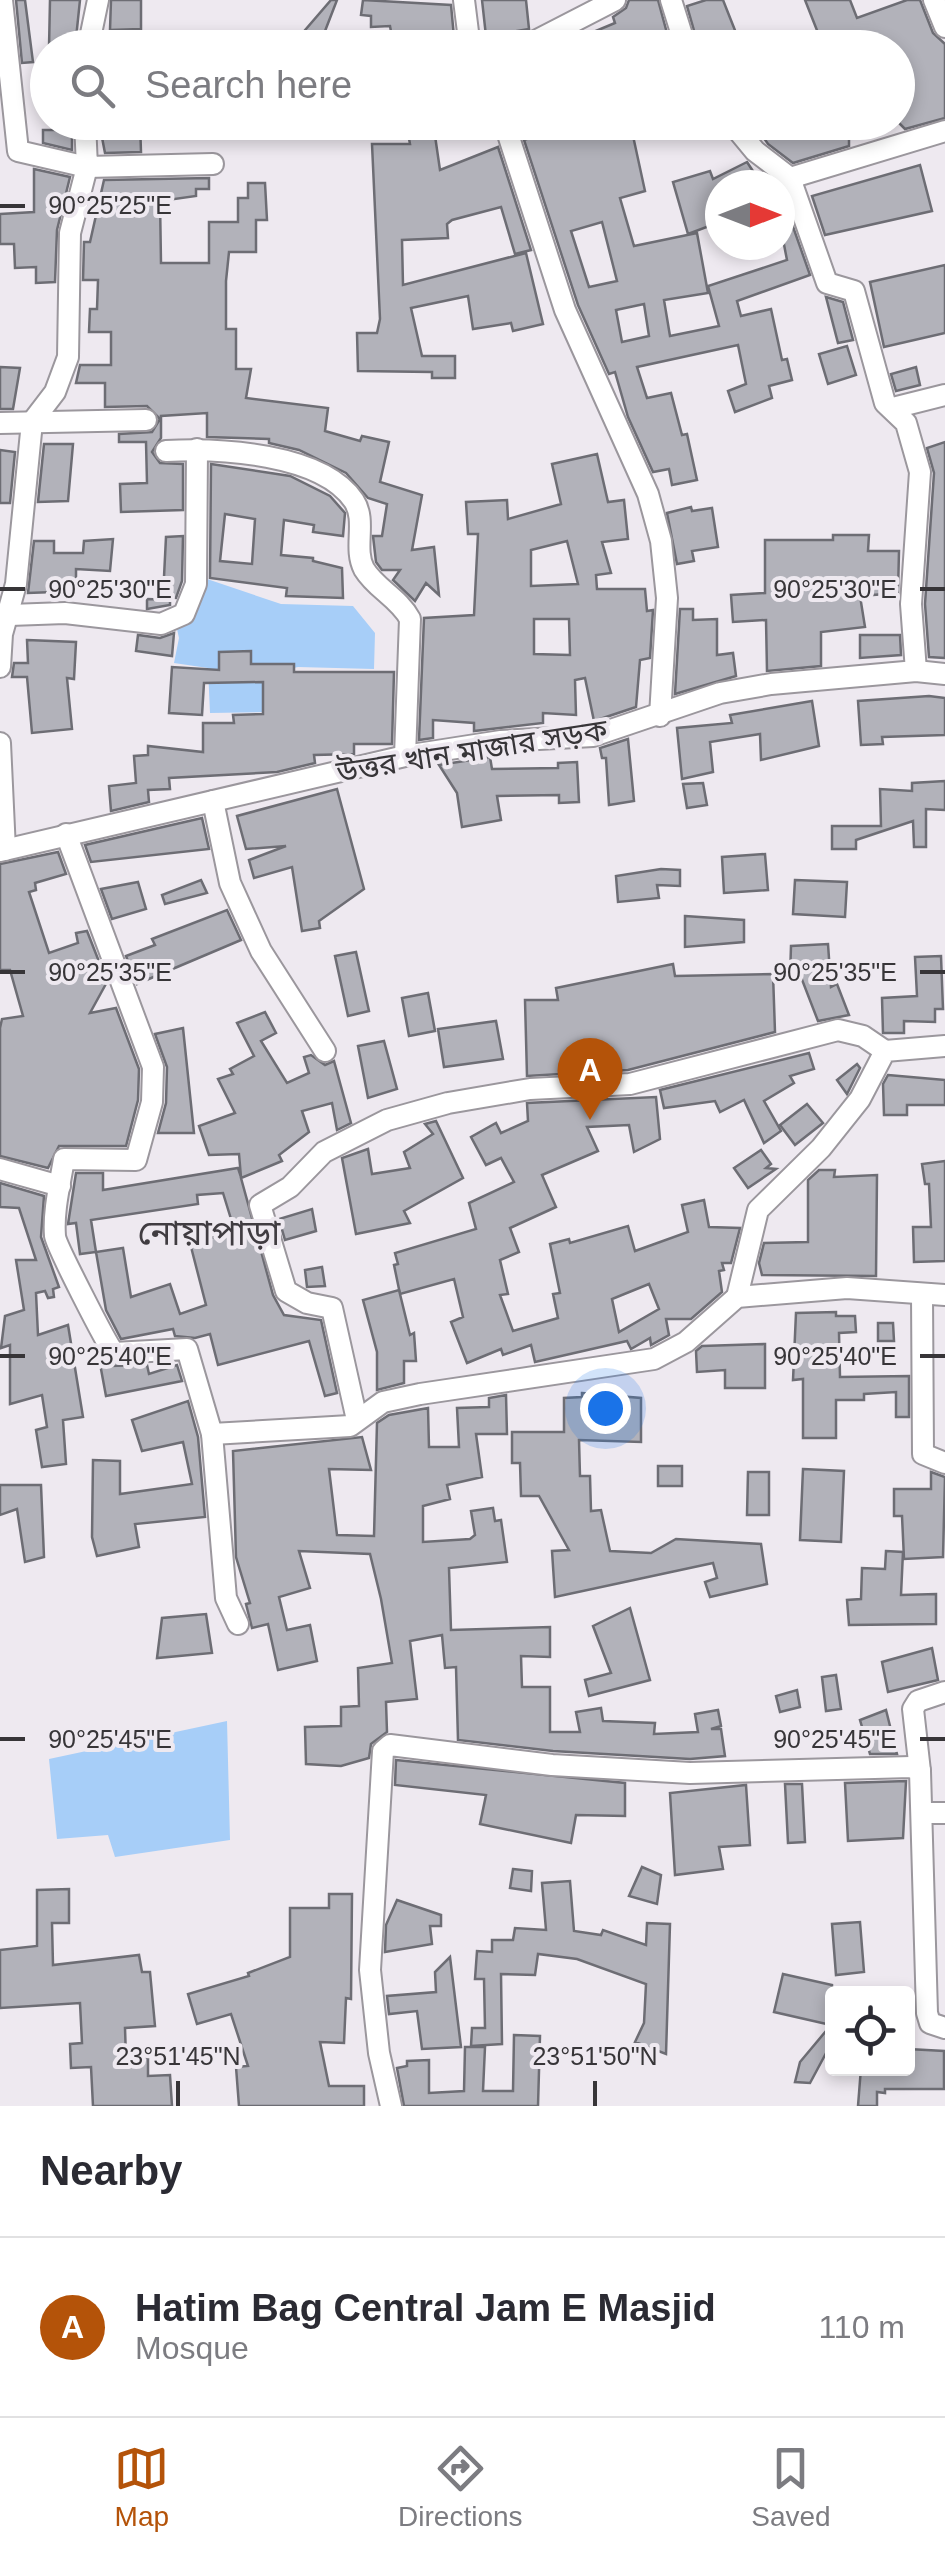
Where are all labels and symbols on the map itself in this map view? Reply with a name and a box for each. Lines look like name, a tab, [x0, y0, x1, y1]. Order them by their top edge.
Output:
north arrow	[705, 170, 795, 260]
text: 90°25'25"E	[48, 191, 172, 219]
text: 90°25'30"E	[48, 575, 172, 603]
text: 90°25'30"E	[773, 575, 897, 603]
street label: উত্তর খান মাজার সড়ক	[333, 712, 610, 788]
text: 90°25'35"E	[48, 958, 172, 986]
text: 90°25'35"E	[773, 958, 897, 986]
pin: A	[558, 1038, 622, 1120]
district label: নোয়াপাড়া	[138, 1213, 281, 1252]
text: 90°25'40"E	[48, 1342, 172, 1370]
text: 90°25'40"E	[773, 1342, 897, 1370]
your location	[580, 1383, 631, 1434]
text: 90°25'45"E	[48, 1725, 172, 1753]
text: 90°25'45"E	[773, 1725, 897, 1753]
text: 23°51'45"N	[115, 2042, 241, 2070]
text: 23°51'50"N	[532, 2042, 658, 2070]

